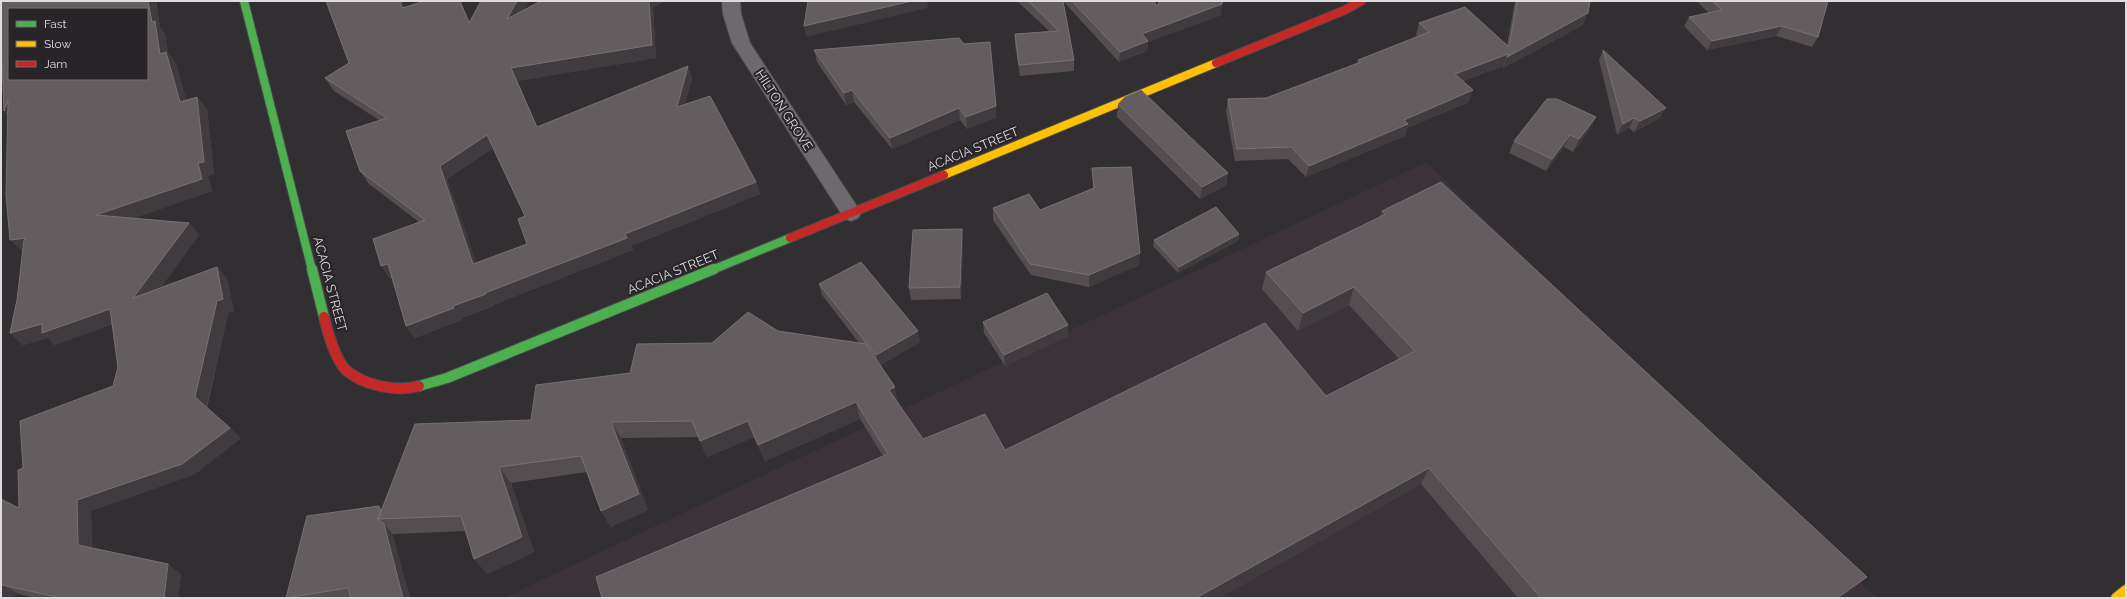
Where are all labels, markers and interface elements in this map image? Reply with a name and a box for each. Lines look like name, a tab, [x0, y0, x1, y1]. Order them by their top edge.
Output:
legend	[8, 8, 148, 80]
text: Fast	[44, 17, 67, 31]
text: Slow	[44, 37, 71, 51]
text: Jam	[44, 57, 67, 71]
street label: HILTON GROVE	[752, 67, 816, 153]
street label: ACACIA STREET	[925, 124, 1021, 174]
street label: ACACIA STREET	[310, 235, 350, 333]
street label: ACACIA STREET	[625, 247, 721, 297]

